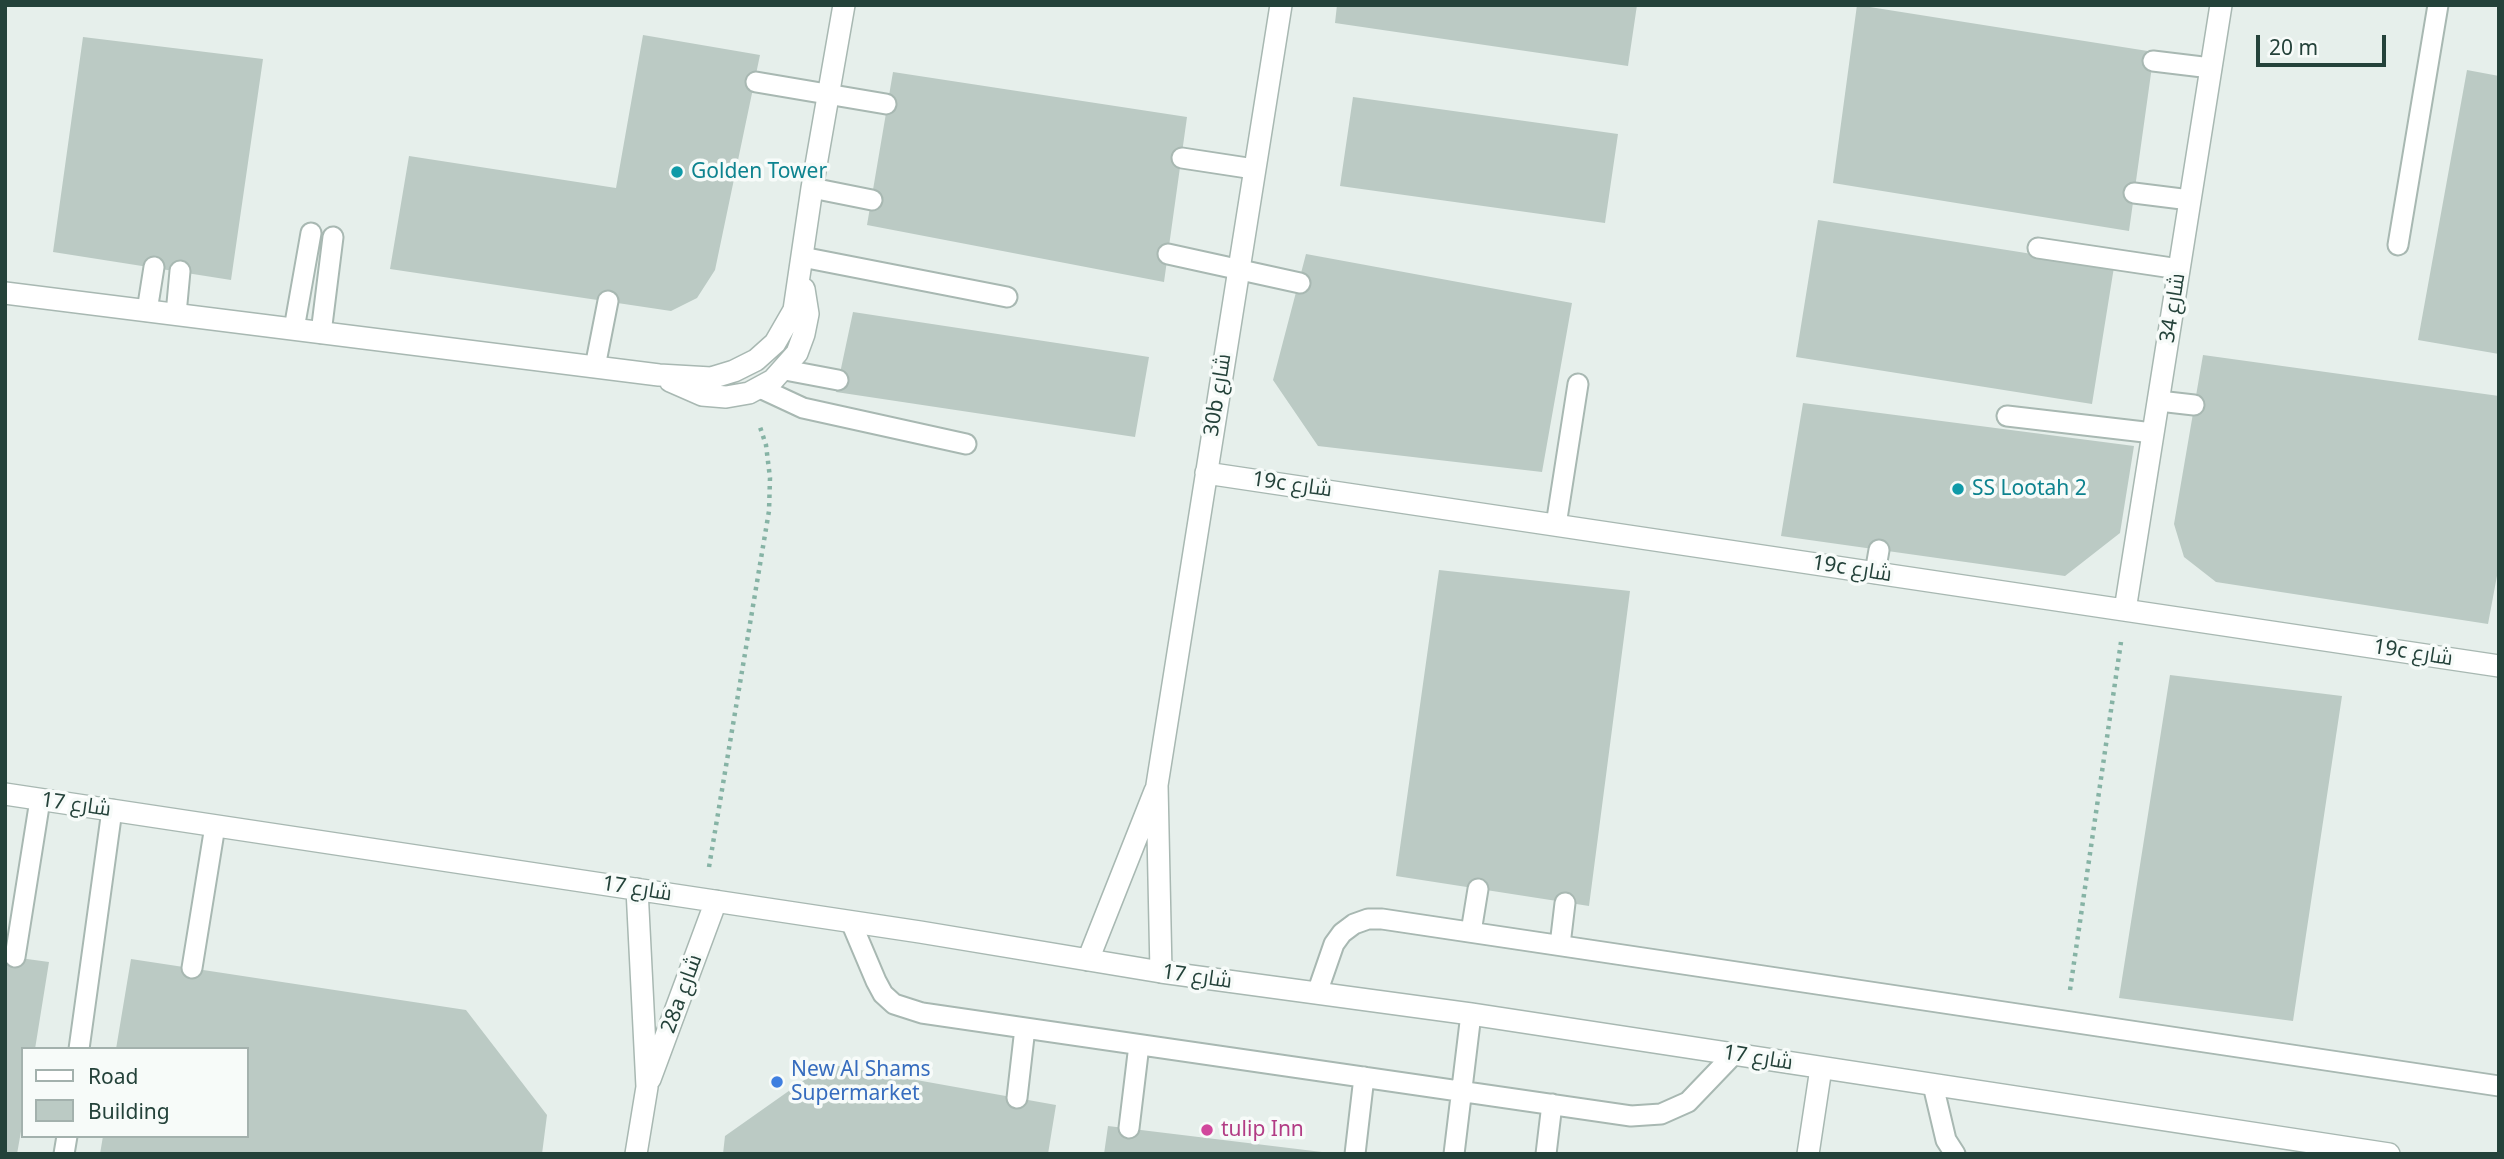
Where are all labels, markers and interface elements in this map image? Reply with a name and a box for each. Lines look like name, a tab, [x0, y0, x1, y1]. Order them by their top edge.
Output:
scale bar	[2259, 21, 2388, 65]
text: 20 m	[2269, 33, 2318, 61]
place label: Golden Tower	[691, 159, 827, 185]
marker: Golden Tower	[669, 164, 685, 180]
street label: شارع 34	[2155, 271, 2191, 345]
street label: 30b شارع	[1199, 352, 1237, 438]
street label: 19c شارع	[1251, 467, 1333, 503]
place label: SS Lootah 2	[1972, 476, 2087, 502]
marker: SS Lootah 2	[1950, 481, 1966, 497]
street label: 19c شارع	[1810, 550, 1894, 588]
street label: 19c شارع	[2371, 634, 2455, 672]
street label: شارع 17	[40, 788, 112, 822]
street label: شارع 17	[600, 871, 674, 907]
street label: 28a شارع	[656, 951, 708, 1037]
street label: شارع 17	[1161, 960, 1233, 994]
street label: شارع 17	[1721, 1040, 1795, 1076]
legend	[21, 1047, 248, 1138]
place label: New Al Shams Supermarket	[791, 1057, 931, 1107]
text: Road	[88, 1062, 138, 1090]
marker: New Al Shams Supermarket	[769, 1074, 785, 1090]
text: Building	[88, 1097, 170, 1125]
place label: tulip Inn	[1221, 1117, 1304, 1143]
marker: tulip Inn	[1199, 1122, 1215, 1138]

